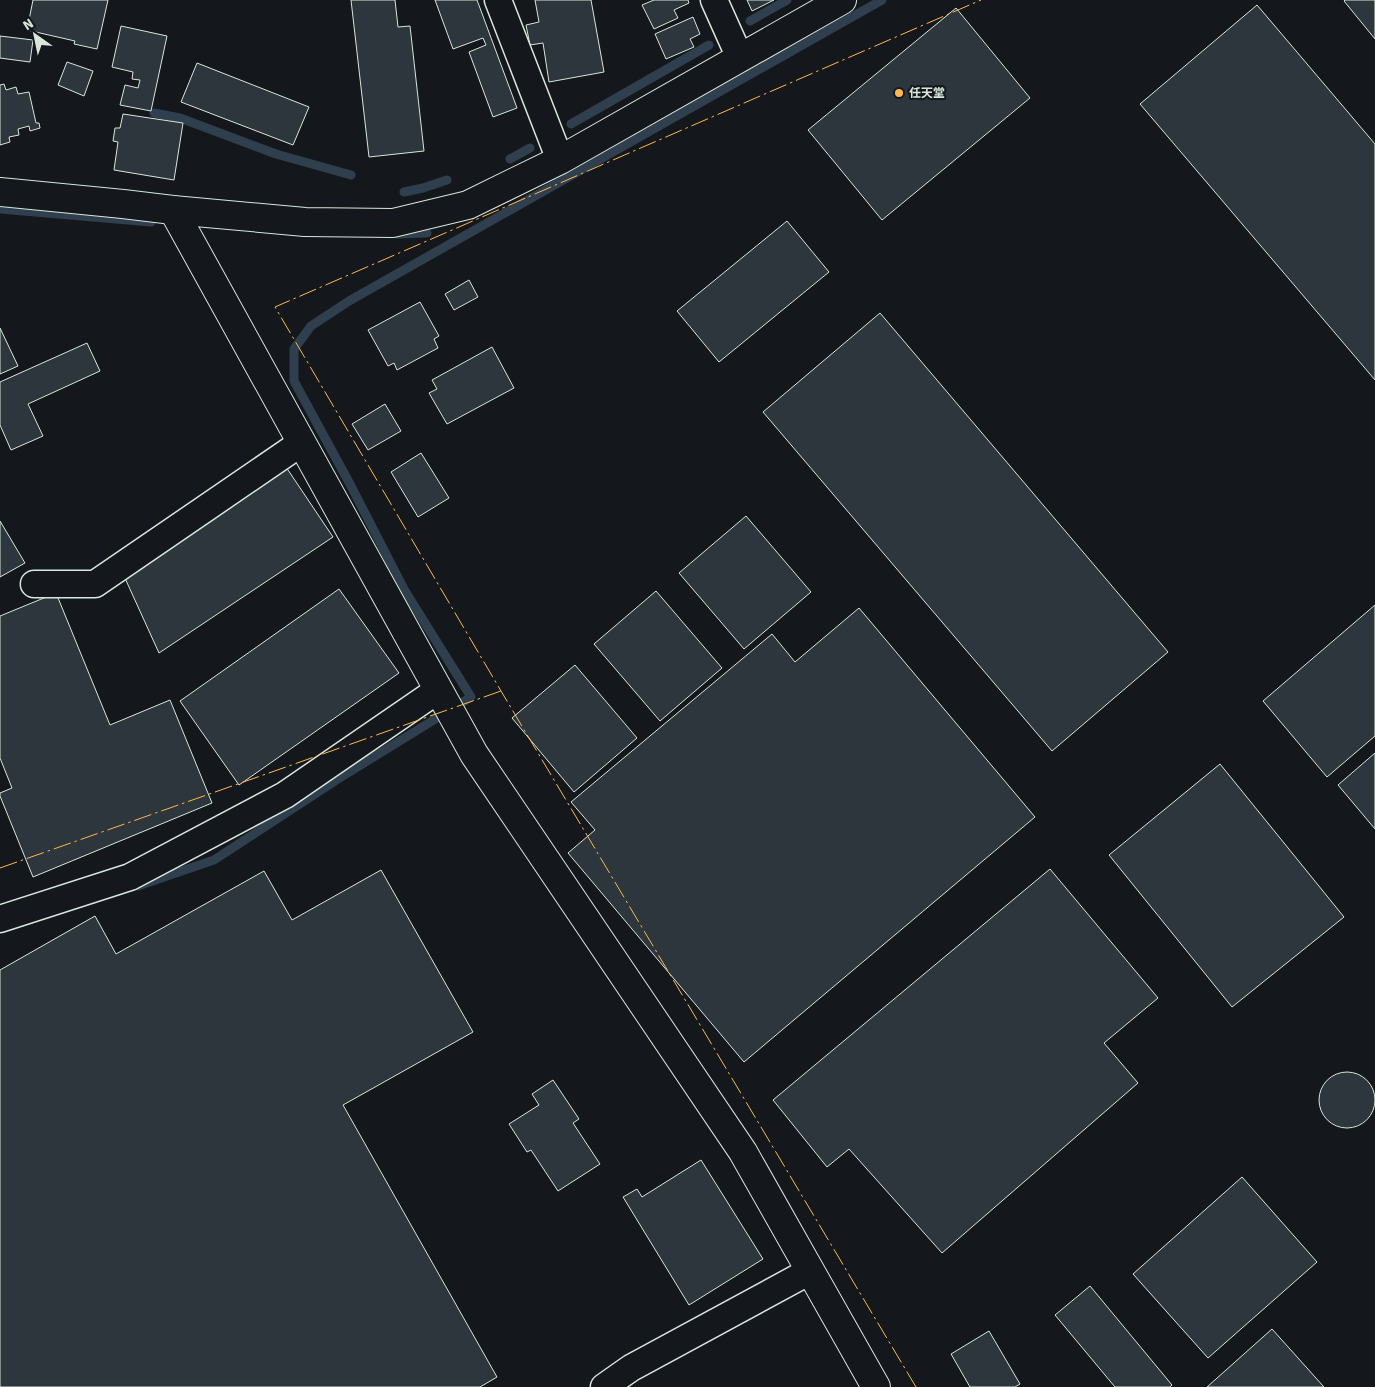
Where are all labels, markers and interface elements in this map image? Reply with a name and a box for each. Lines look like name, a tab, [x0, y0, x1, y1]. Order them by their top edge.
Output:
north arrow	[10, 10, 60, 60]
text: N	[19, 14, 38, 36]
place label: 任天堂	[909, 85, 945, 102]
marker: 任天堂	[893, 87, 905, 99]

